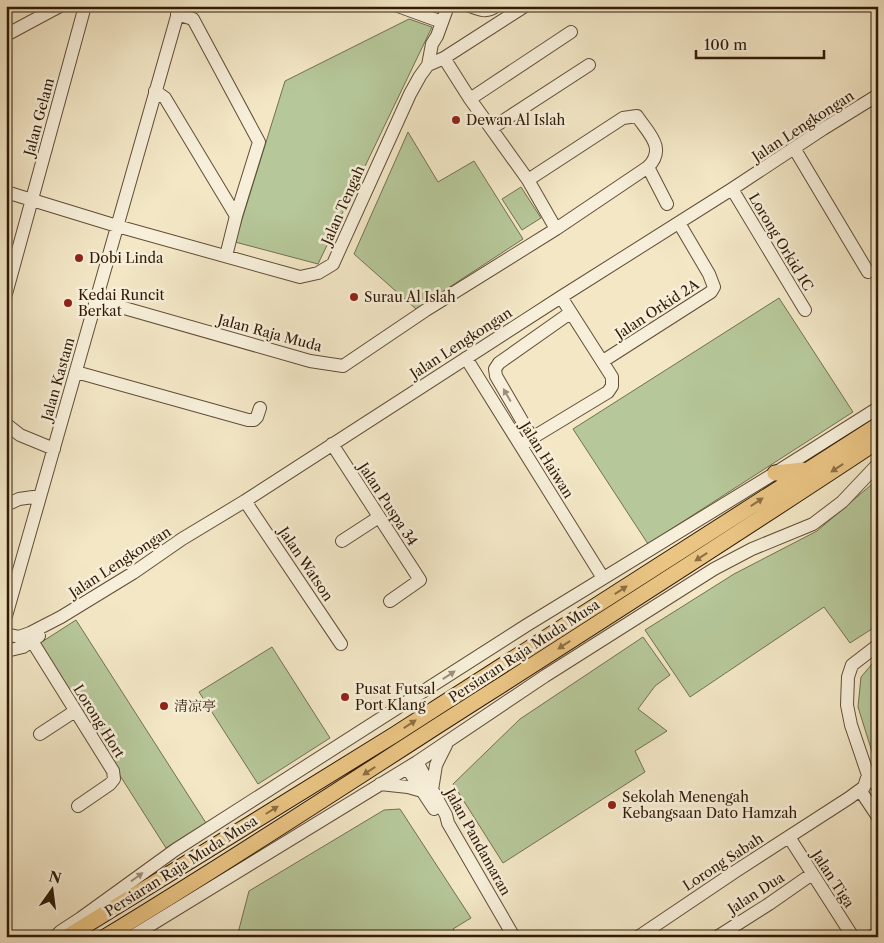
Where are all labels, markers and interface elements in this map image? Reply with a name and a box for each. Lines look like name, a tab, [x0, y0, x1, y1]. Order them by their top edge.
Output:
scale bar	[696, 28, 824, 60]
text: 100 m	[704, 35, 747, 54]
street label: Jalan Gelam	[19, 76, 58, 160]
street label: Jalan Lengkongan	[747, 86, 857, 167]
place label: Dewan Al Islah	[466, 111, 566, 129]
marker: Dewan Al Islah	[450, 114, 462, 126]
street label: Jalan Tengah	[317, 162, 369, 249]
street label: Lorong Orkid 1C	[745, 190, 817, 294]
place label: Dobi Linda	[89, 249, 164, 267]
marker: Dobi Linda	[73, 252, 85, 264]
street label: Jalan Orkid 2A	[610, 275, 703, 344]
place label: Kedai Runcit Berkat	[78, 286, 165, 320]
place label: Surau Al Islah	[364, 288, 456, 306]
marker: Surau Al Islah	[348, 291, 360, 303]
marker: Kedai Runcit Berkat	[62, 297, 74, 309]
street label: Jalan Lengkongan	[405, 303, 515, 384]
street label: Jalan Raja Muda	[214, 310, 325, 356]
street label: Jalan Kastam	[37, 335, 78, 425]
one-way arrow	[503, 389, 512, 402]
street label: Jalan Haiwan	[515, 417, 578, 502]
street label: Jalan Puspa 34	[353, 457, 422, 549]
one-way arrow	[830, 463, 844, 473]
one-way arrow	[751, 497, 764, 507]
street label: Jalan Lengkongan	[64, 522, 174, 603]
street label: Jalan Watson	[274, 522, 338, 605]
one-way arrow	[694, 552, 708, 562]
one-way arrow	[614, 585, 627, 594]
street label: Persiaran Raja Muda Musa	[445, 595, 603, 707]
one-way arrow	[558, 640, 571, 650]
one-way arrow	[443, 670, 456, 680]
place label: Pusat Futsal Port Klang	[355, 680, 435, 714]
street label: Lorong Hort	[69, 681, 129, 761]
marker: Pusat Futsal Port Klang	[339, 691, 351, 703]
place label: 清凉亭	[174, 697, 216, 715]
marker: 清凉亭	[158, 700, 170, 712]
one-way arrow	[403, 720, 417, 729]
one-way arrow	[362, 766, 375, 775]
street label: Jalan Pandamaran	[440, 784, 515, 899]
place label: Sekolah Menengah Kebangsaan Dato Hamzah	[622, 788, 798, 822]
marker: Sekolah Menengah Kebangsaan Dato Hamzah	[606, 799, 618, 811]
one-way arrow	[266, 806, 279, 815]
street label: Persiaran Raja Muda Musa	[101, 811, 261, 920]
street label: Lorong Sabah	[679, 829, 767, 895]
street label: Jalan Tiga	[807, 845, 859, 912]
north arrow	[28, 866, 78, 916]
text: N	[47, 867, 63, 888]
street label: Jalan Dua	[723, 868, 788, 919]
one-way arrow	[130, 873, 143, 883]

